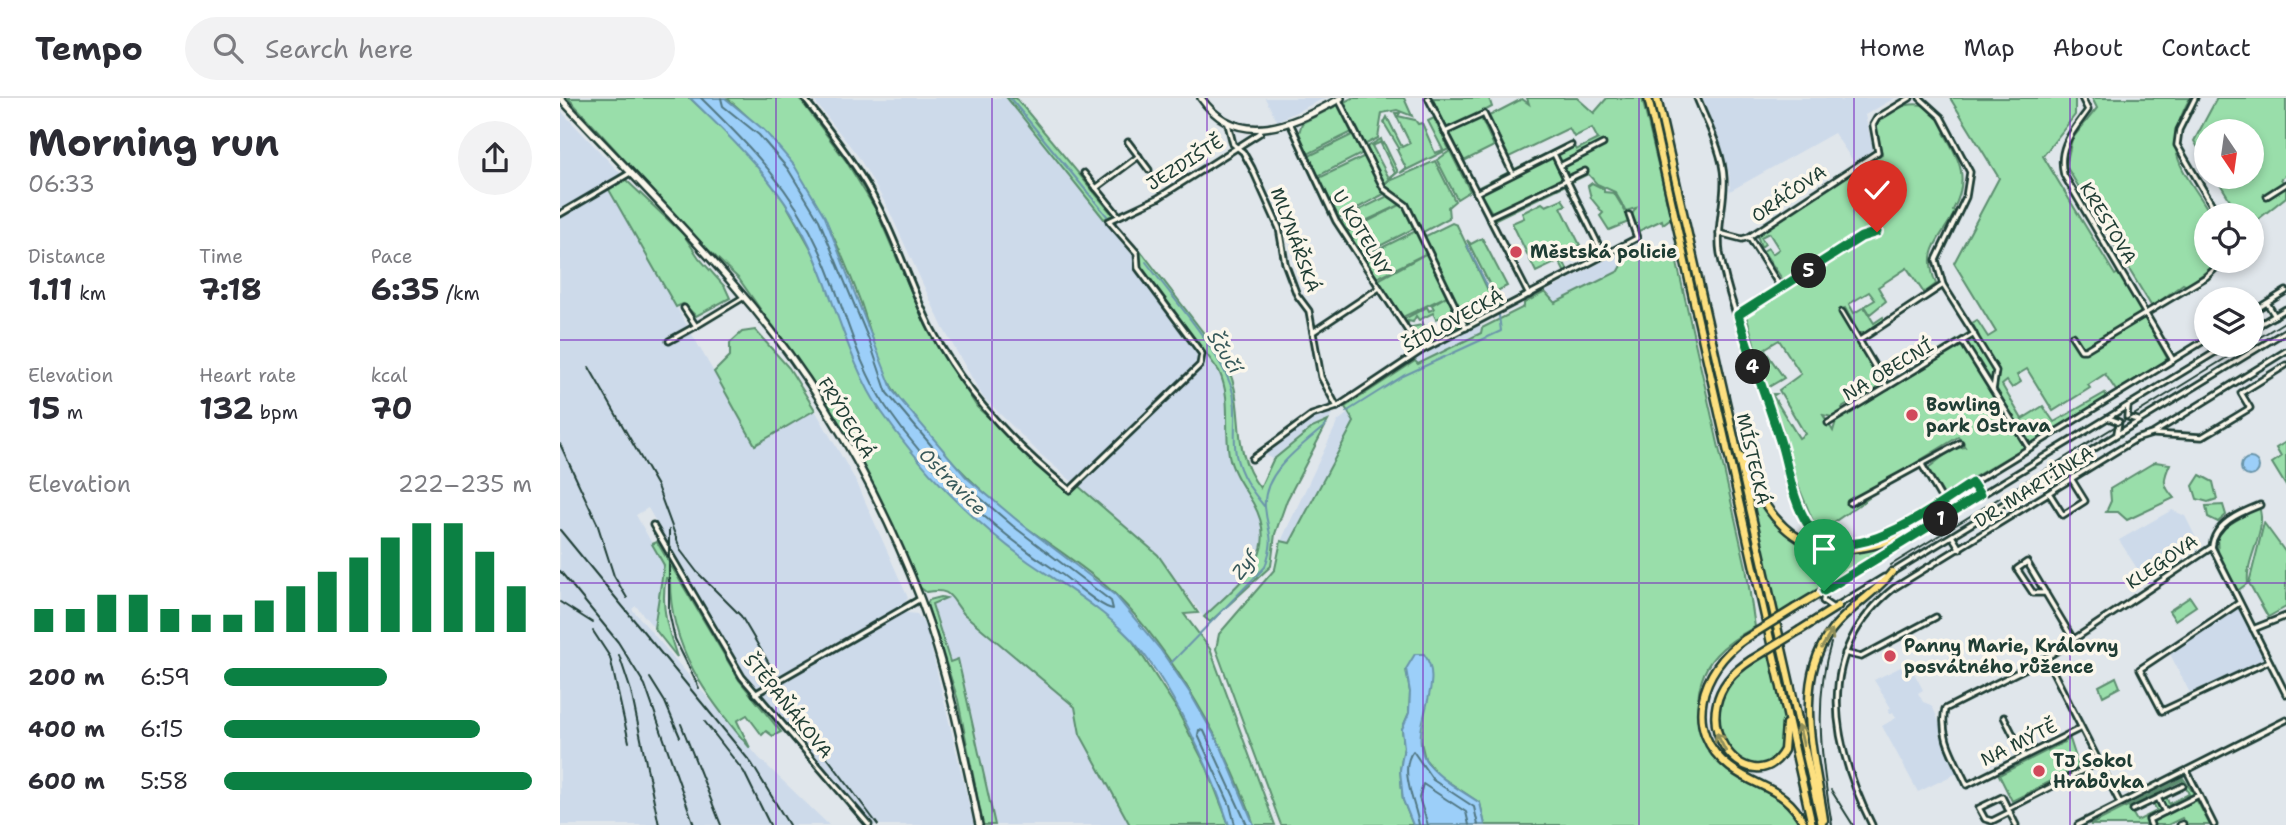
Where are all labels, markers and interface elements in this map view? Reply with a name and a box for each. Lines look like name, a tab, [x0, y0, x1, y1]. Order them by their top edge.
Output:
search box	[185, 17, 675, 80]
text: Tempo	[35, 26, 143, 71]
icon: search	[209, 29, 247, 67]
text: Search here	[265, 31, 414, 66]
text: Home	[1859, 32, 1925, 64]
text: Map	[1963, 32, 2015, 64]
text: About	[2053, 32, 2123, 64]
text: Contact	[2161, 32, 2251, 64]
text: Morning run	[28, 117, 279, 168]
north arrow	[2194, 119, 2264, 189]
map controls	[2194, 119, 2264, 357]
button: share	[458, 121, 532, 195]
street label: JEZDIŠTĚ	[1142, 130, 1228, 196]
street label: ORÁČOVA	[1747, 160, 1831, 228]
pin	[1847, 160, 1907, 232]
text: 06:33	[28, 169, 95, 199]
icon: check	[1858, 171, 1896, 209]
street label: KRESTOVA	[2074, 178, 2142, 268]
street label: MLYNÁŘSKÁ	[1265, 184, 1325, 296]
street label: U KOTELNY	[1327, 185, 1397, 281]
button: locate	[2194, 203, 2264, 273]
place label: Městská policie	[1530, 240, 1677, 264]
text: Distance	[28, 244, 106, 269]
text: Time	[199, 244, 243, 269]
text: Pace	[371, 244, 412, 269]
marker: Městská policie	[1508, 244, 1524, 260]
pin: 5	[1792, 254, 1826, 288]
text: 5	[1803, 258, 1814, 283]
text: 1.11	[28, 269, 73, 310]
text: 7:18	[199, 269, 262, 310]
text: 6:35	[371, 269, 440, 310]
text: km	[73, 281, 106, 306]
text: /km	[440, 281, 480, 306]
street label: ŠÍDLOVECKÁ	[1398, 283, 1508, 359]
button: layers	[2194, 287, 2264, 357]
water label: Ščučí	[1202, 326, 1250, 381]
street label: NA OBECNÍ	[1838, 333, 1938, 406]
pin: 4	[1736, 350, 1770, 384]
text: 4	[1746, 354, 1759, 379]
text: Elevation	[28, 363, 113, 388]
text: Heart rate	[199, 363, 296, 388]
text: kcal	[371, 363, 408, 388]
street label: FRÝDECKÁ	[812, 373, 880, 463]
text: 15	[28, 388, 60, 429]
text: 132	[199, 388, 253, 429]
text: 70	[371, 388, 412, 429]
place label: Bowling park Ostrava	[1926, 393, 2051, 438]
text: m	[60, 400, 83, 425]
text: bpm	[253, 400, 298, 425]
marker: Bowling park Ostrava	[1904, 407, 1920, 423]
street label: MÍSTECKÁ	[1731, 411, 1775, 507]
street label: DR. MARTÍNKA	[1970, 441, 2098, 533]
water label: Ostravice	[914, 442, 992, 520]
text: Elevation	[28, 469, 131, 499]
text: 222–235 m	[398, 469, 532, 499]
pin: 1	[1924, 502, 1958, 536]
text: 1	[1936, 506, 1945, 531]
pin	[1794, 519, 1854, 591]
street label: KLEGOVA	[2122, 529, 2202, 595]
icon: arrive	[1805, 530, 1843, 568]
water label: Zyf	[1226, 544, 1265, 585]
one-way arrow	[1820, 629, 1834, 649]
place label: Panny Marie, Královny posvátného růžence	[1904, 634, 2119, 679]
marker: Panny Marie, Královny posvátného růžence	[1882, 648, 1898, 664]
street label: ŠTĚPAŇÁKOVA	[738, 649, 838, 763]
text: 200 m	[28, 662, 105, 692]
text: 6:59	[140, 662, 190, 692]
text: 400 m	[28, 714, 105, 744]
text: 6:15	[140, 714, 183, 744]
street label: NA MÝTĚ	[1977, 714, 2061, 772]
one-way arrow	[1794, 724, 1807, 747]
one-way arrow	[1714, 732, 1728, 752]
place label: TJ Sokol Hrabůvka	[2053, 749, 2145, 794]
marker: TJ Sokol Hrabůvka	[2031, 763, 2047, 779]
text: 600 m	[28, 766, 105, 796]
text: 5:58	[140, 766, 189, 796]

